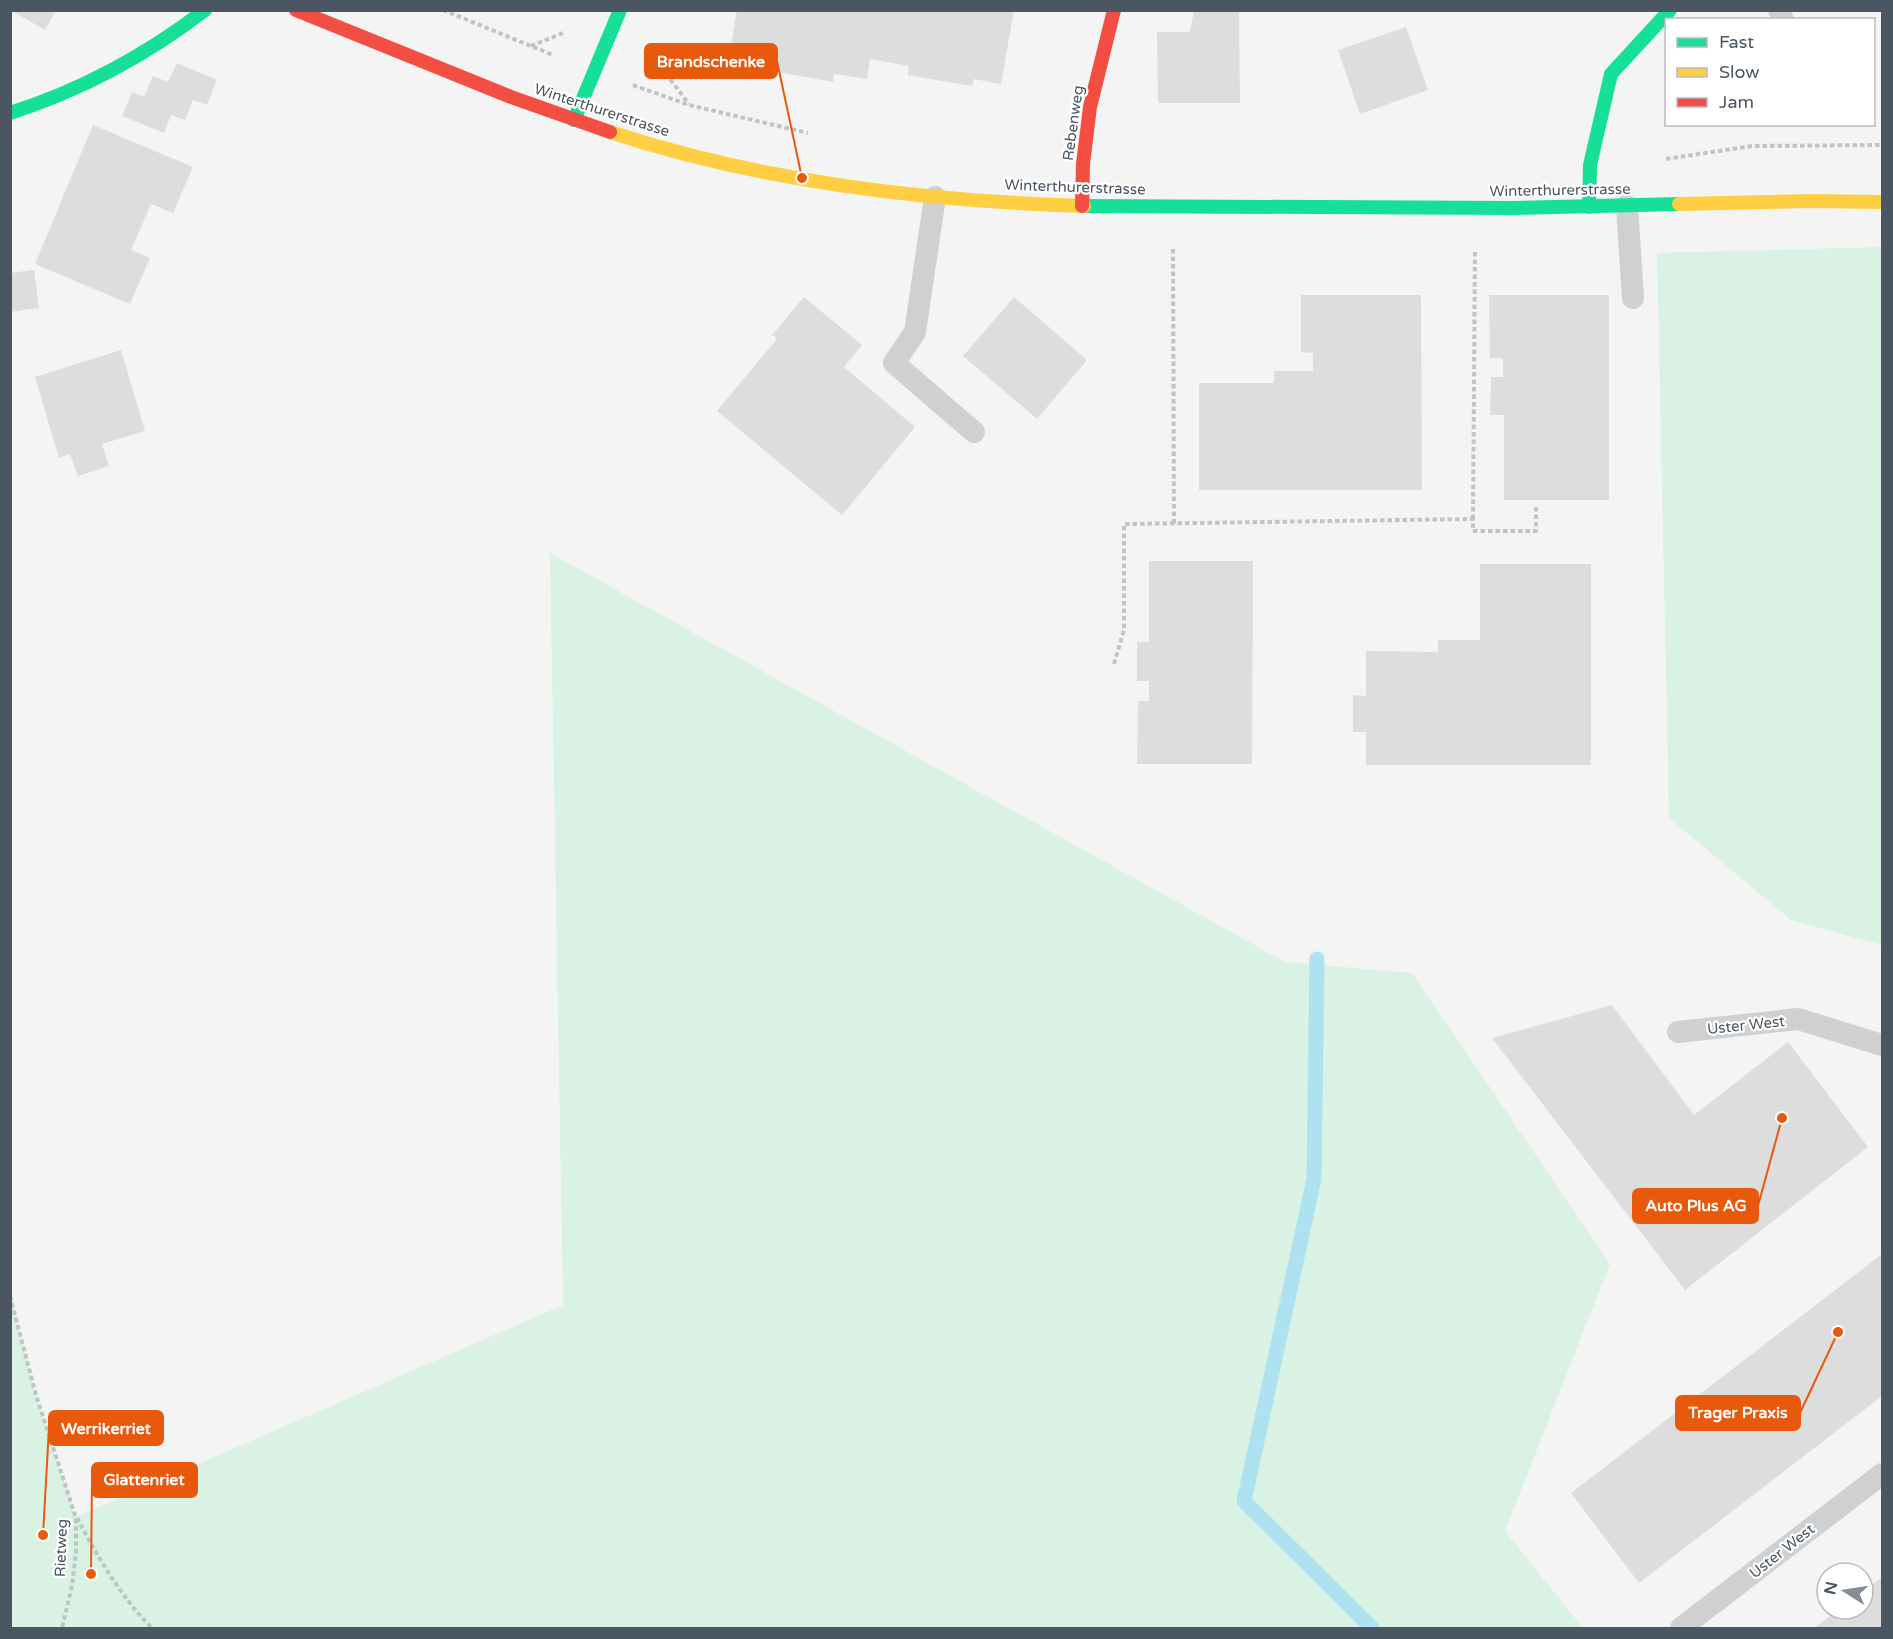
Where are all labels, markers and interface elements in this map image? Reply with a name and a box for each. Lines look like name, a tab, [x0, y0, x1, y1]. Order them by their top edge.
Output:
legend	[1665, 18, 1875, 126]
text: Fast	[1719, 31, 1754, 53]
callout: Brandschenke	[645, 44, 777, 78]
text: Brandschenke	[657, 52, 765, 72]
text: Slow	[1719, 61, 1760, 83]
street label: Winterthurerstrasse	[532, 80, 672, 140]
street label: Rebenweg	[1059, 84, 1087, 162]
text: Jam	[1719, 91, 1754, 113]
street label: Winterthurerstrasse	[1004, 176, 1146, 198]
street label: Winterthurerstrasse	[1489, 180, 1631, 200]
street label: Uster West	[1706, 1012, 1786, 1038]
callout: Auto Plus AG	[1633, 1189, 1758, 1223]
text: Auto Plus AG	[1645, 1196, 1747, 1216]
callout: Trager Praxis	[1676, 1396, 1800, 1430]
text: Trager Praxis	[1687, 1403, 1788, 1423]
callout: Werrikerriet	[49, 1411, 163, 1445]
text: Werrikerriet	[61, 1419, 152, 1439]
callout: Glattenriet	[92, 1463, 197, 1497]
text: Glattenriet	[103, 1470, 185, 1490]
street label: Rietweg	[51, 1519, 71, 1577]
street label: Uster West	[1746, 1520, 1818, 1582]
north arrow	[1815, 1561, 1875, 1621]
text: N	[1820, 1580, 1842, 1596]

